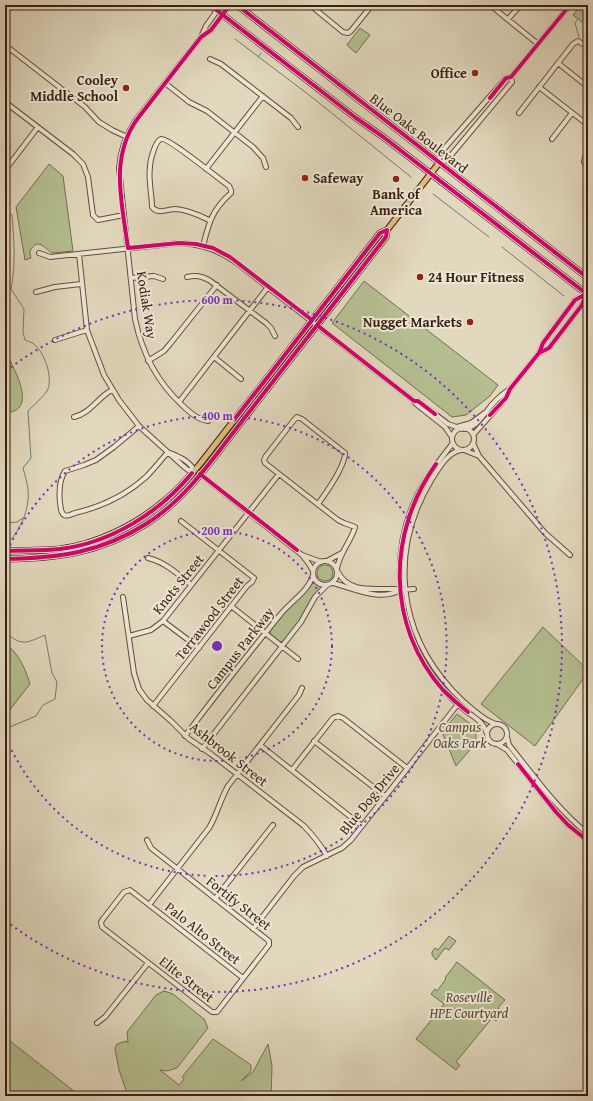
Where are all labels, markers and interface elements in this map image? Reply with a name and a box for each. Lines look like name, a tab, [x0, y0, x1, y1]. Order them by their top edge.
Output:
place label: Office	[431, 63, 467, 83]
marker: Office	[470, 68, 480, 78]
place label: Cooley Middle School	[30, 70, 119, 106]
marker: Cooley Middle School	[121, 83, 131, 93]
street label: Blue Oaks Boulevard	[366, 88, 473, 178]
place label: Safeway	[313, 168, 364, 188]
marker: Safeway	[300, 173, 310, 183]
marker: Bank of America	[391, 174, 401, 184]
place label: Bank of America	[370, 184, 423, 220]
place label: 24 Hour Fitness	[428, 267, 524, 287]
street label: Kodiak Way	[132, 270, 162, 340]
marker: 24 Hour Fitness	[415, 272, 425, 282]
text: 600 m	[201, 291, 234, 308]
place label: Nugget Markets	[363, 312, 462, 332]
marker: Nugget Markets	[465, 317, 475, 327]
text: 400 m	[201, 407, 234, 424]
text: 200 m	[201, 522, 234, 539]
street label: Knots Street	[147, 550, 209, 618]
street label: Terrawood Street	[170, 572, 248, 664]
street label: Campus Parkway	[201, 603, 279, 693]
centre of rings	[210, 639, 224, 653]
street label: Ashbrook Street	[186, 717, 272, 791]
park label: Campus Oaks Park	[433, 717, 487, 753]
street label: Blue Dog Drive	[334, 759, 404, 839]
street label: Fortify Street	[202, 871, 276, 935]
street label: Palo Alto Street	[161, 897, 245, 969]
street label: Elite Street	[155, 951, 219, 1007]
park label: Roseville HPE Courtyard	[428, 987, 509, 1023]

